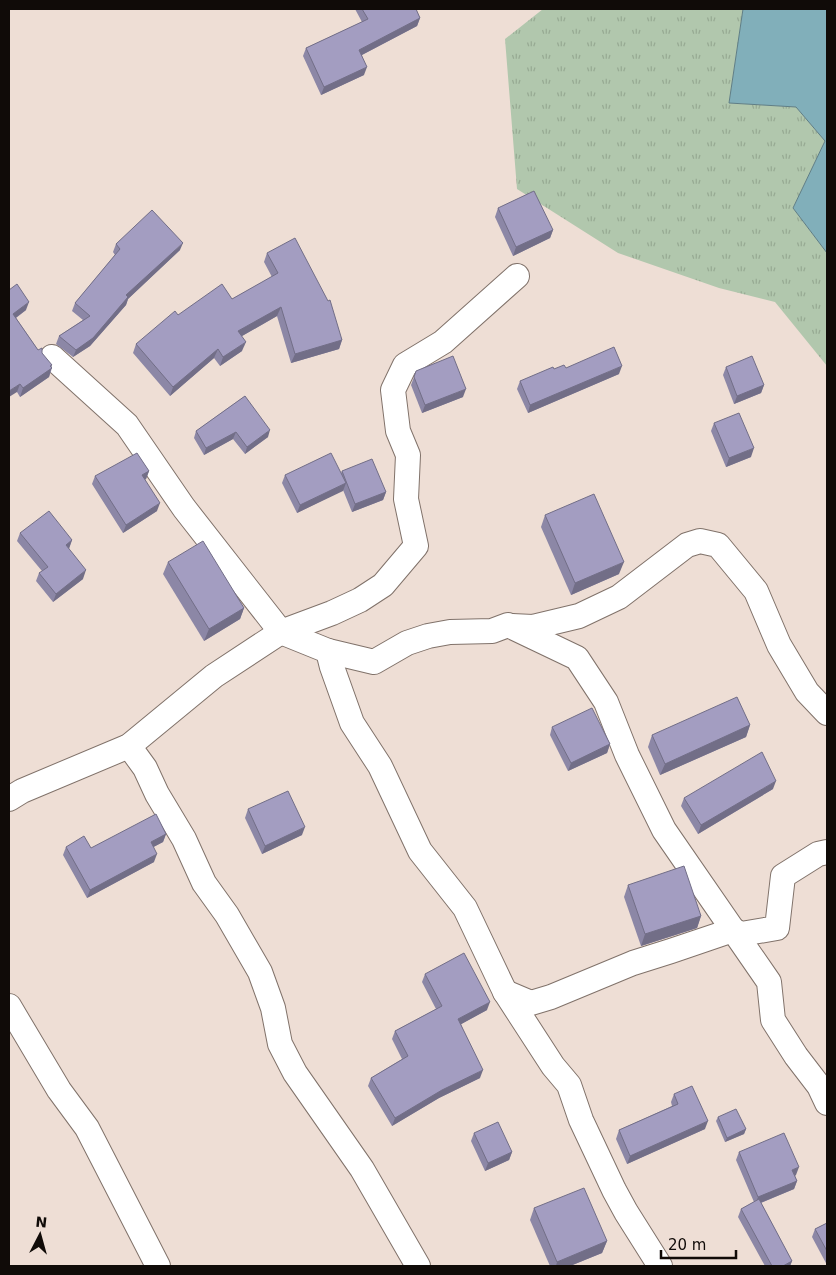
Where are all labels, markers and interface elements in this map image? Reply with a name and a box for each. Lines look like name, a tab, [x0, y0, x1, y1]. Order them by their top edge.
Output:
north arrow	[15, 1210, 65, 1260]
text: N	[35, 1214, 48, 1231]
scale bar	[661, 1228, 736, 1260]
text: 20 m	[668, 1236, 706, 1254]

